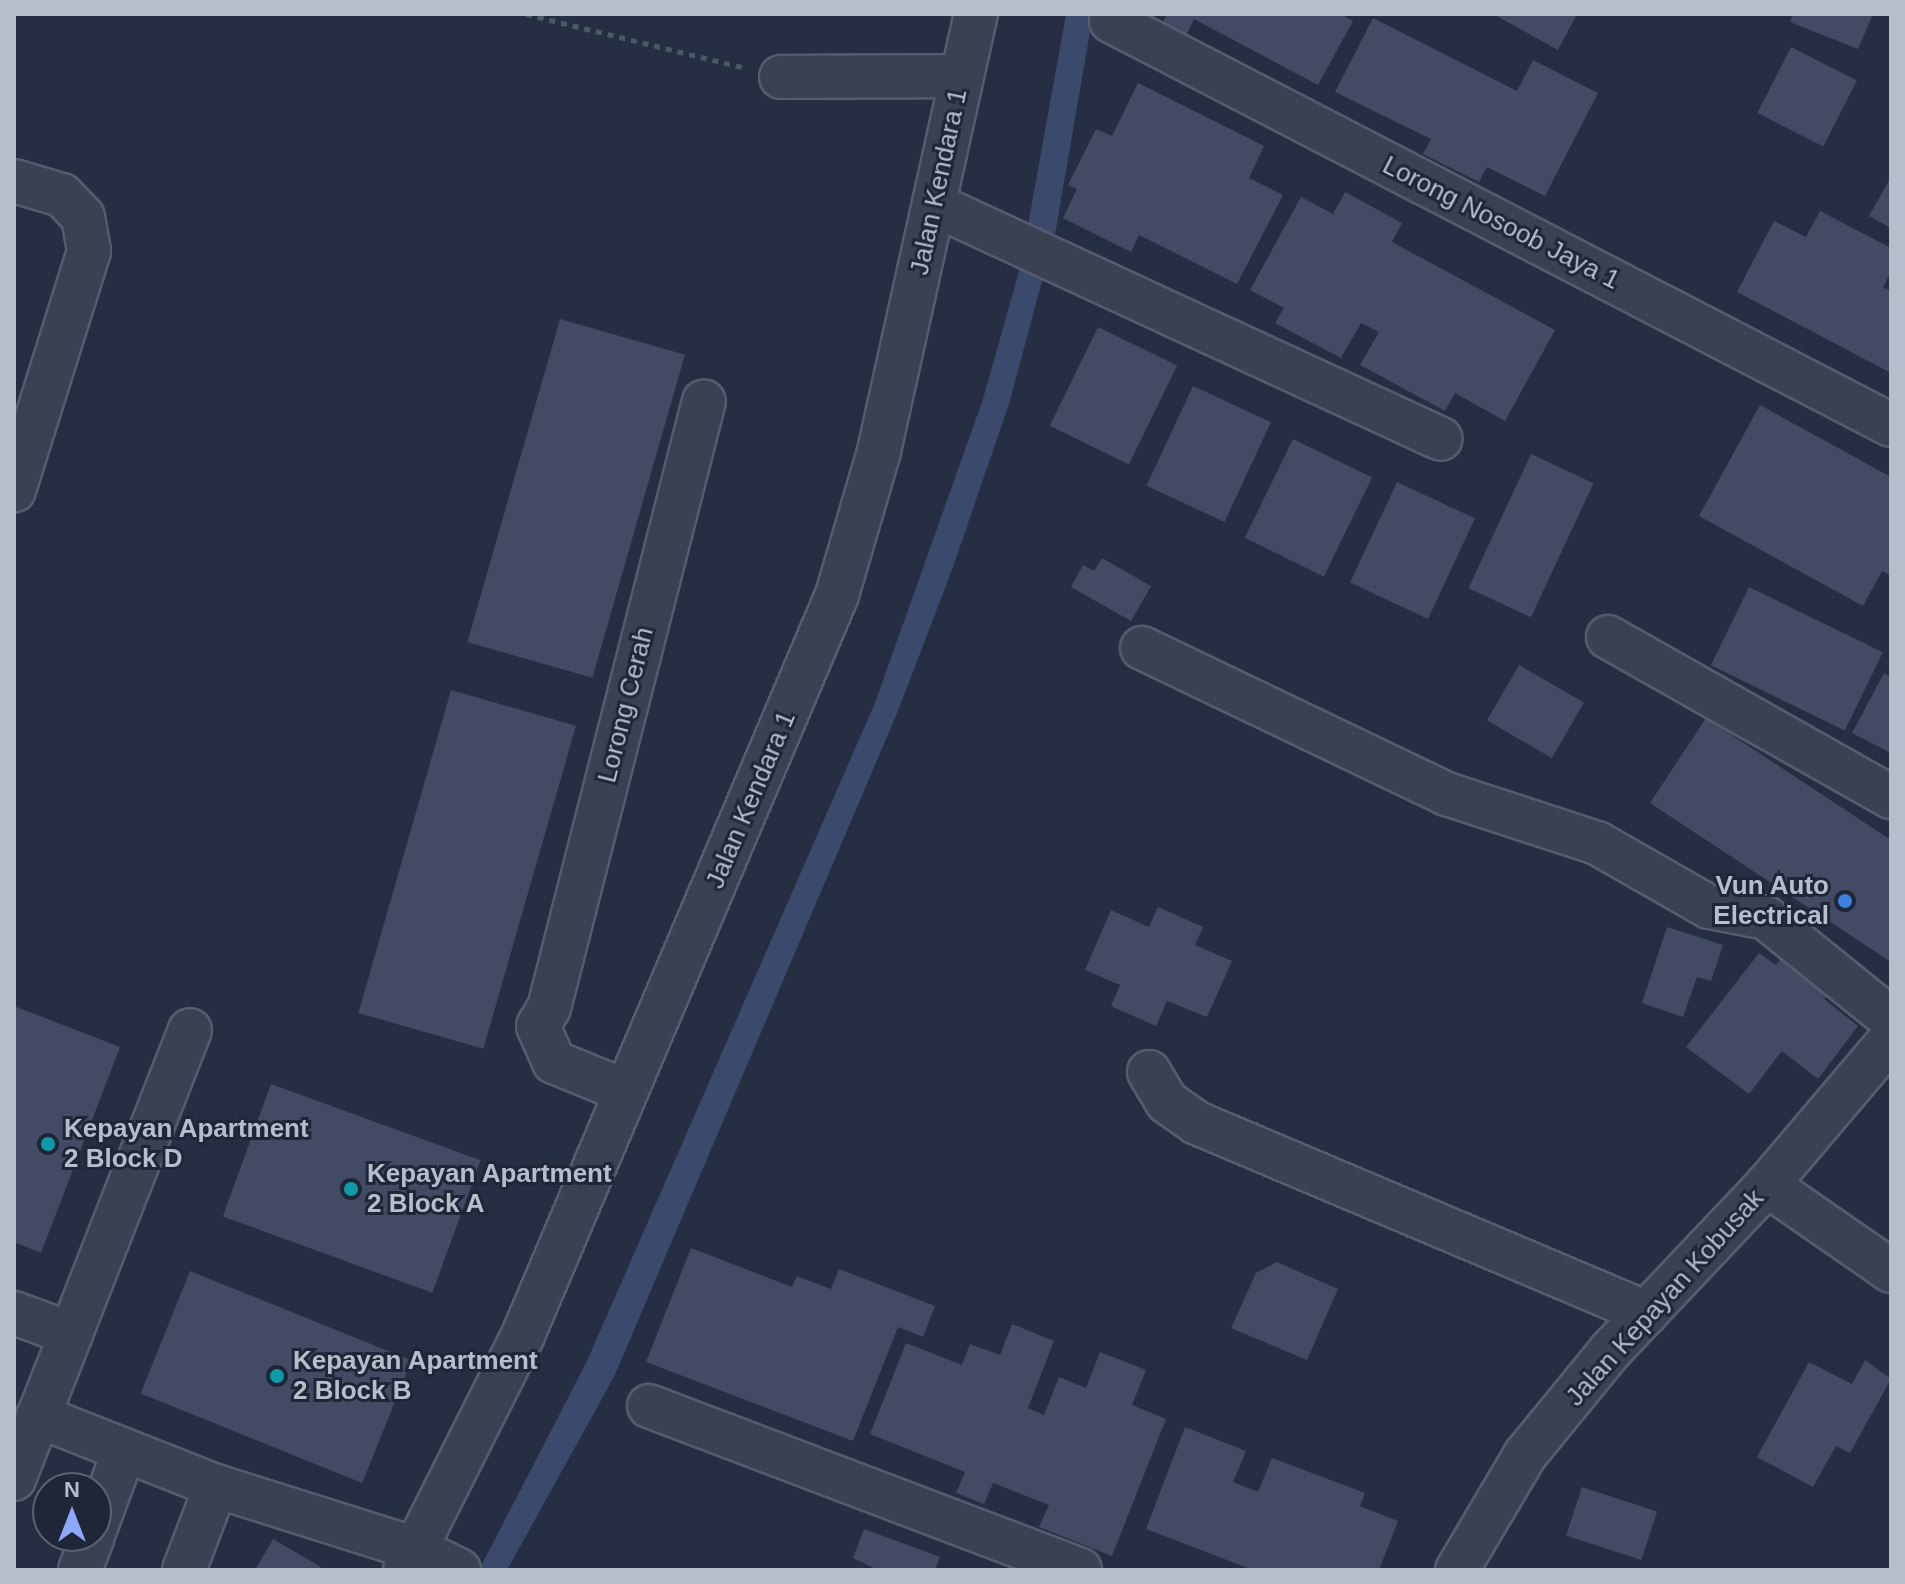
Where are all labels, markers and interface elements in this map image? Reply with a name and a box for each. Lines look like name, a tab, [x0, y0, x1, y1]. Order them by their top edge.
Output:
street label: Jalan Kendara 1	[904, 86, 974, 278]
street label: Lorong Nosoob Jaya 1	[1377, 150, 1625, 296]
street label: Lorong Cerah	[592, 624, 660, 786]
street label: Jalan Kendara 1	[700, 707, 802, 893]
place label: Vun Auto Electrical	[1713, 870, 1829, 932]
marker: Vun Auto Electrical	[1836, 892, 1854, 910]
place label: Kepayan Apartment 2 Block D	[64, 1113, 310, 1174]
marker: Kepayan Apartment 2 Block D	[39, 1135, 57, 1153]
place label: Kepayan Apartment 2 Block A	[367, 1158, 613, 1220]
marker: Kepayan Apartment 2 Block A	[342, 1180, 360, 1198]
street label: Jalan Kepayan Kobusak	[1560, 1183, 1770, 1413]
place label: Kepayan Apartment 2 Block B	[293, 1345, 539, 1406]
marker: Kepayan Apartment 2 Block B	[268, 1367, 286, 1385]
north arrow	[32, 1472, 112, 1552]
text: N	[64, 1477, 80, 1502]

